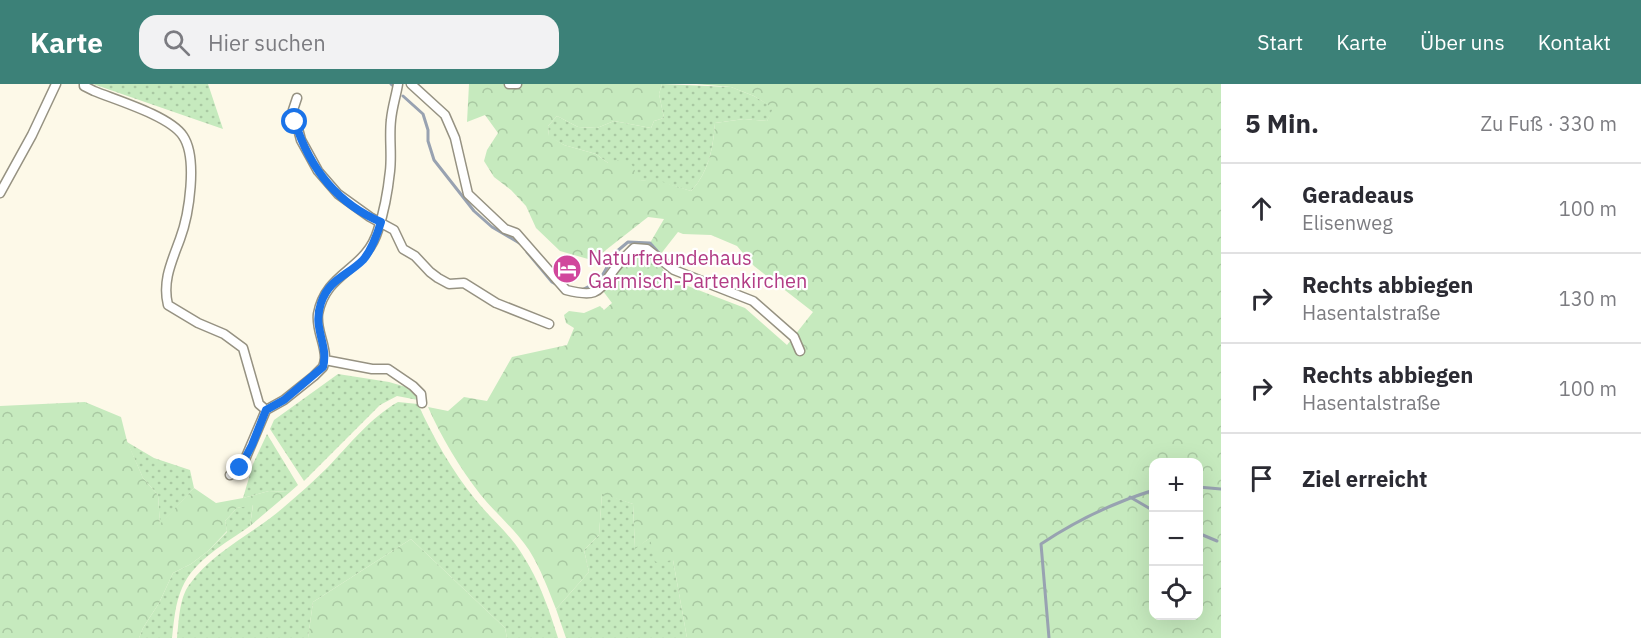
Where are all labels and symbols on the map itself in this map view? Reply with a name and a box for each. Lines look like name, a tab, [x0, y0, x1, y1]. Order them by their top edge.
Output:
route start	[281, 108, 307, 134]
place label: Naturfreundehaus Garmisch-Partenkirchen	[588, 244, 807, 294]
hotel icon: Naturfreundehaus Garmisch-Partenkirchen	[551, 253, 583, 285]
route end	[226, 454, 252, 480]

